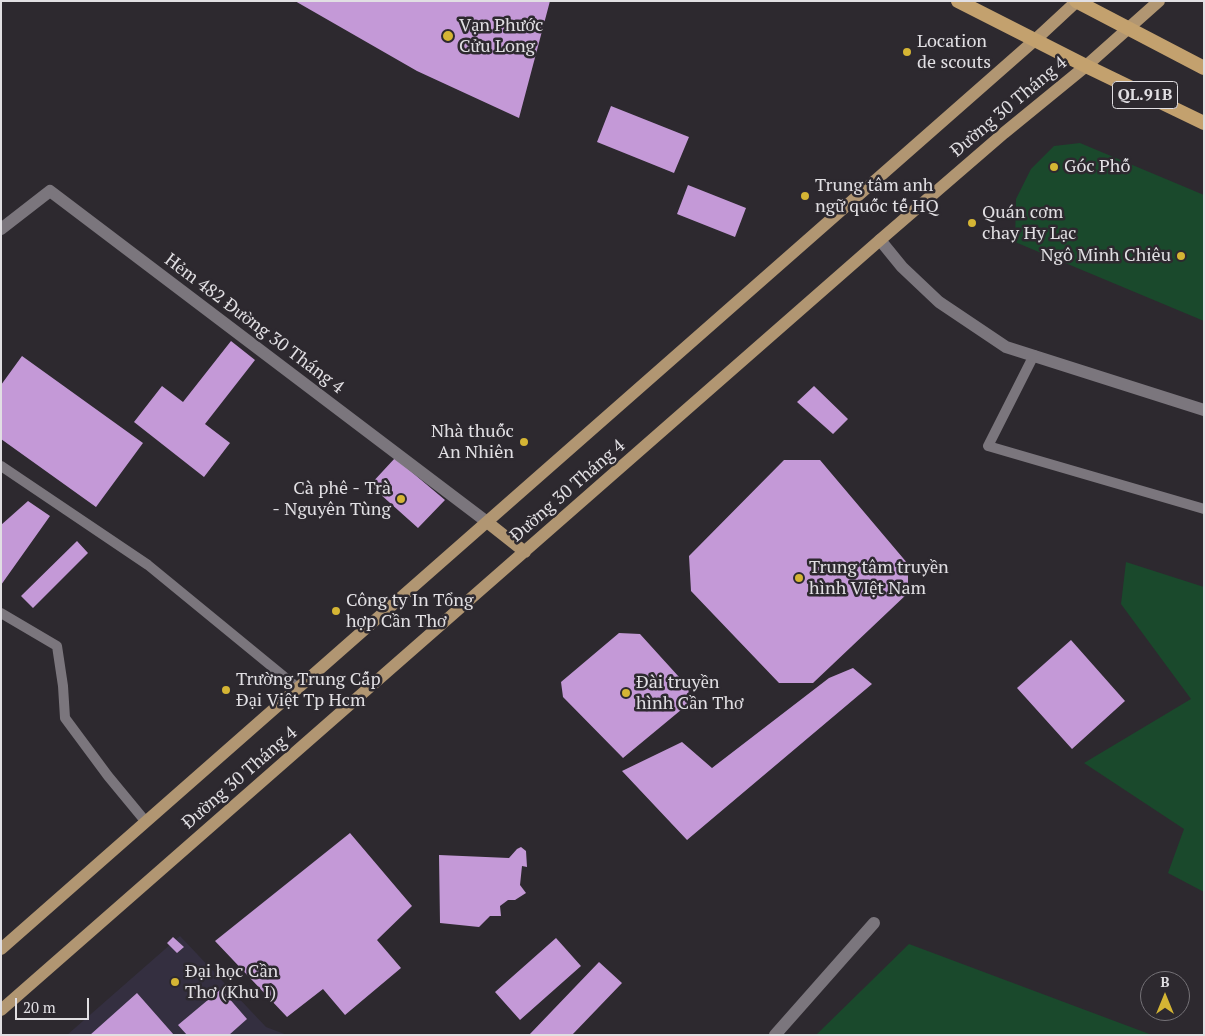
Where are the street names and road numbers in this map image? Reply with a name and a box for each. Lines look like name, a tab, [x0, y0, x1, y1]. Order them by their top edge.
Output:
street label: Đường 30 Tháng 4	[946, 52, 1072, 162]
road number: QL.91B	[1112, 82, 1178, 108]
street label: Hẻm 482 Đường 30 Tháng 4	[160, 249, 348, 399]
street label: Đường 30 Tháng 4	[506, 435, 630, 547]
street label: Đường 30 Tháng 4	[178, 722, 302, 834]

